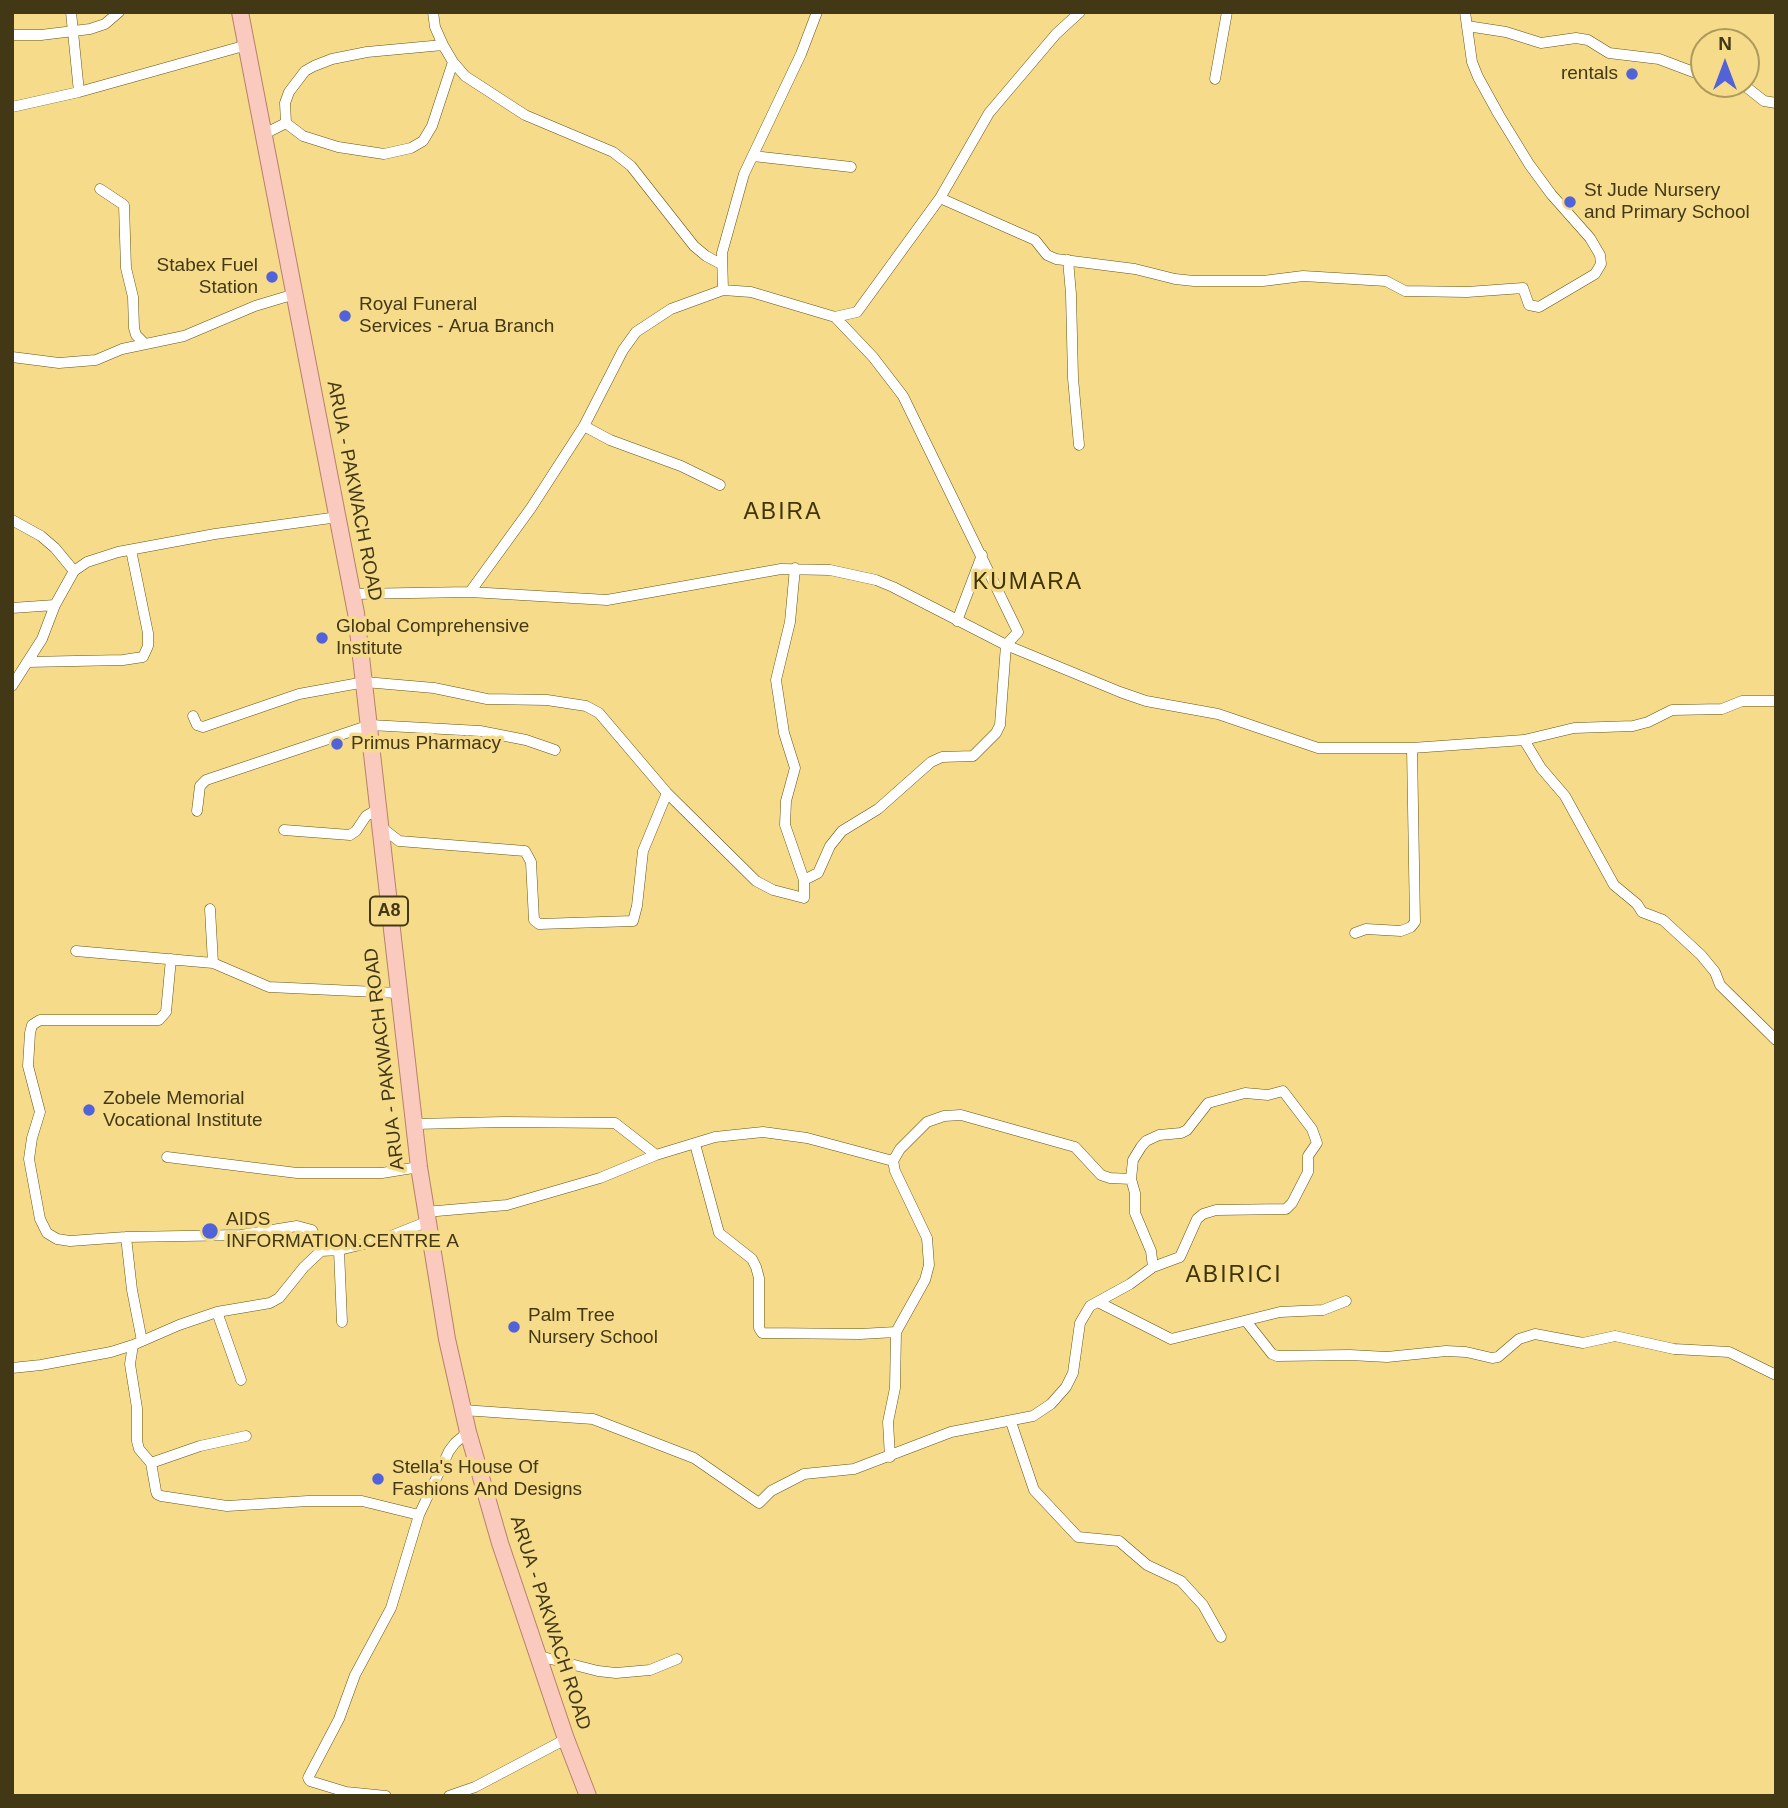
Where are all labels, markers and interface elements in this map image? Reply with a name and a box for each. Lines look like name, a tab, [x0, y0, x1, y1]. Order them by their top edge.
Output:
north arrow	[1690, 28, 1760, 98]
text: N	[1718, 33, 1732, 54]
place label: rentals	[1561, 63, 1618, 85]
marker: rentals	[1624, 66, 1640, 82]
place label: St Jude Nursery and Primary School	[1584, 180, 1750, 224]
marker: St Jude Nursery and Primary School	[1562, 194, 1578, 210]
place label: Stabex Fuel Station	[157, 255, 258, 299]
marker: Stabex Fuel Station	[264, 269, 280, 285]
place label: Royal Funeral Services - Arua Branch	[359, 294, 554, 338]
marker: Royal Funeral Services - Arua Branch	[337, 308, 353, 324]
street label: ARUA - PAKWACH ROAD	[321, 379, 387, 603]
district label: ABIRA	[744, 499, 822, 527]
district label: KUMARA	[974, 569, 1082, 597]
place label: Global Comprehensive Institute	[336, 616, 529, 660]
marker: Global Comprehensive Institute	[314, 630, 330, 646]
place label: Primus Pharmacy	[351, 733, 501, 755]
marker: Primus Pharmacy	[329, 736, 345, 752]
road number: A8	[370, 896, 408, 926]
street label: ARUA - PAKWACH ROAD	[360, 947, 410, 1171]
place label: Zobele Memorial Vocational Institute	[103, 1088, 262, 1132]
marker: Zobele Memorial Vocational Institute	[81, 1102, 97, 1118]
place label: AIDS INFORMATION.CENTRE A	[226, 1209, 459, 1253]
marker: AIDS INFORMATION.CENTRE A	[200, 1221, 220, 1241]
district label: ABIRICI	[1186, 1262, 1282, 1290]
place label: Palm Tree Nursery School	[528, 1305, 658, 1349]
marker: Palm Tree Nursery School	[506, 1319, 522, 1335]
place label: Stella's House Of Fashions And Designs	[392, 1457, 582, 1501]
marker: Stella's House Of Fashions And Designs	[370, 1471, 386, 1487]
street label: ARUA - PAKWACH ROAD	[505, 1513, 595, 1733]

